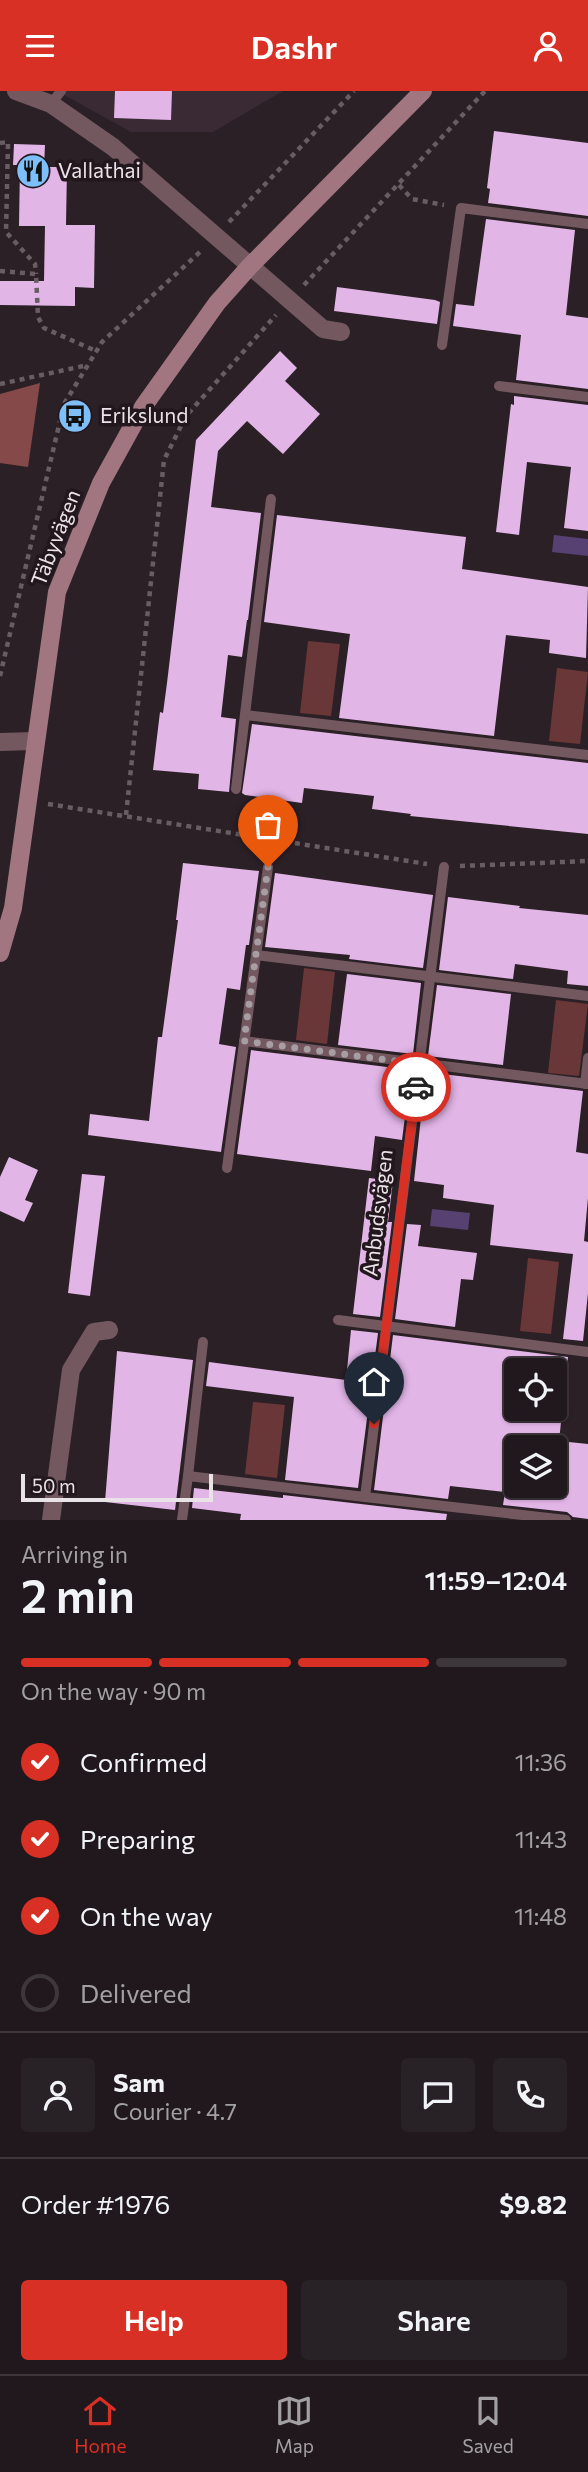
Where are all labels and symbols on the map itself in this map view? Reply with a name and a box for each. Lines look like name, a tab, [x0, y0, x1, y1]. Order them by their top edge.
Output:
restaurant icon: Vallathai	[14, 152, 52, 190]
place label: Vallathai	[58, 157, 141, 182]
bus stop icon: Erikslund	[56, 397, 94, 435]
place label: Erikslund	[100, 402, 188, 427]
street label: Täbyvägen	[25, 486, 84, 589]
pin	[238, 795, 298, 867]
courier	[381, 1052, 451, 1122]
street label: Anbudsvägen	[356, 1148, 397, 1278]
pin	[344, 1352, 404, 1424]
scale bar	[21, 1471, 214, 1503]

